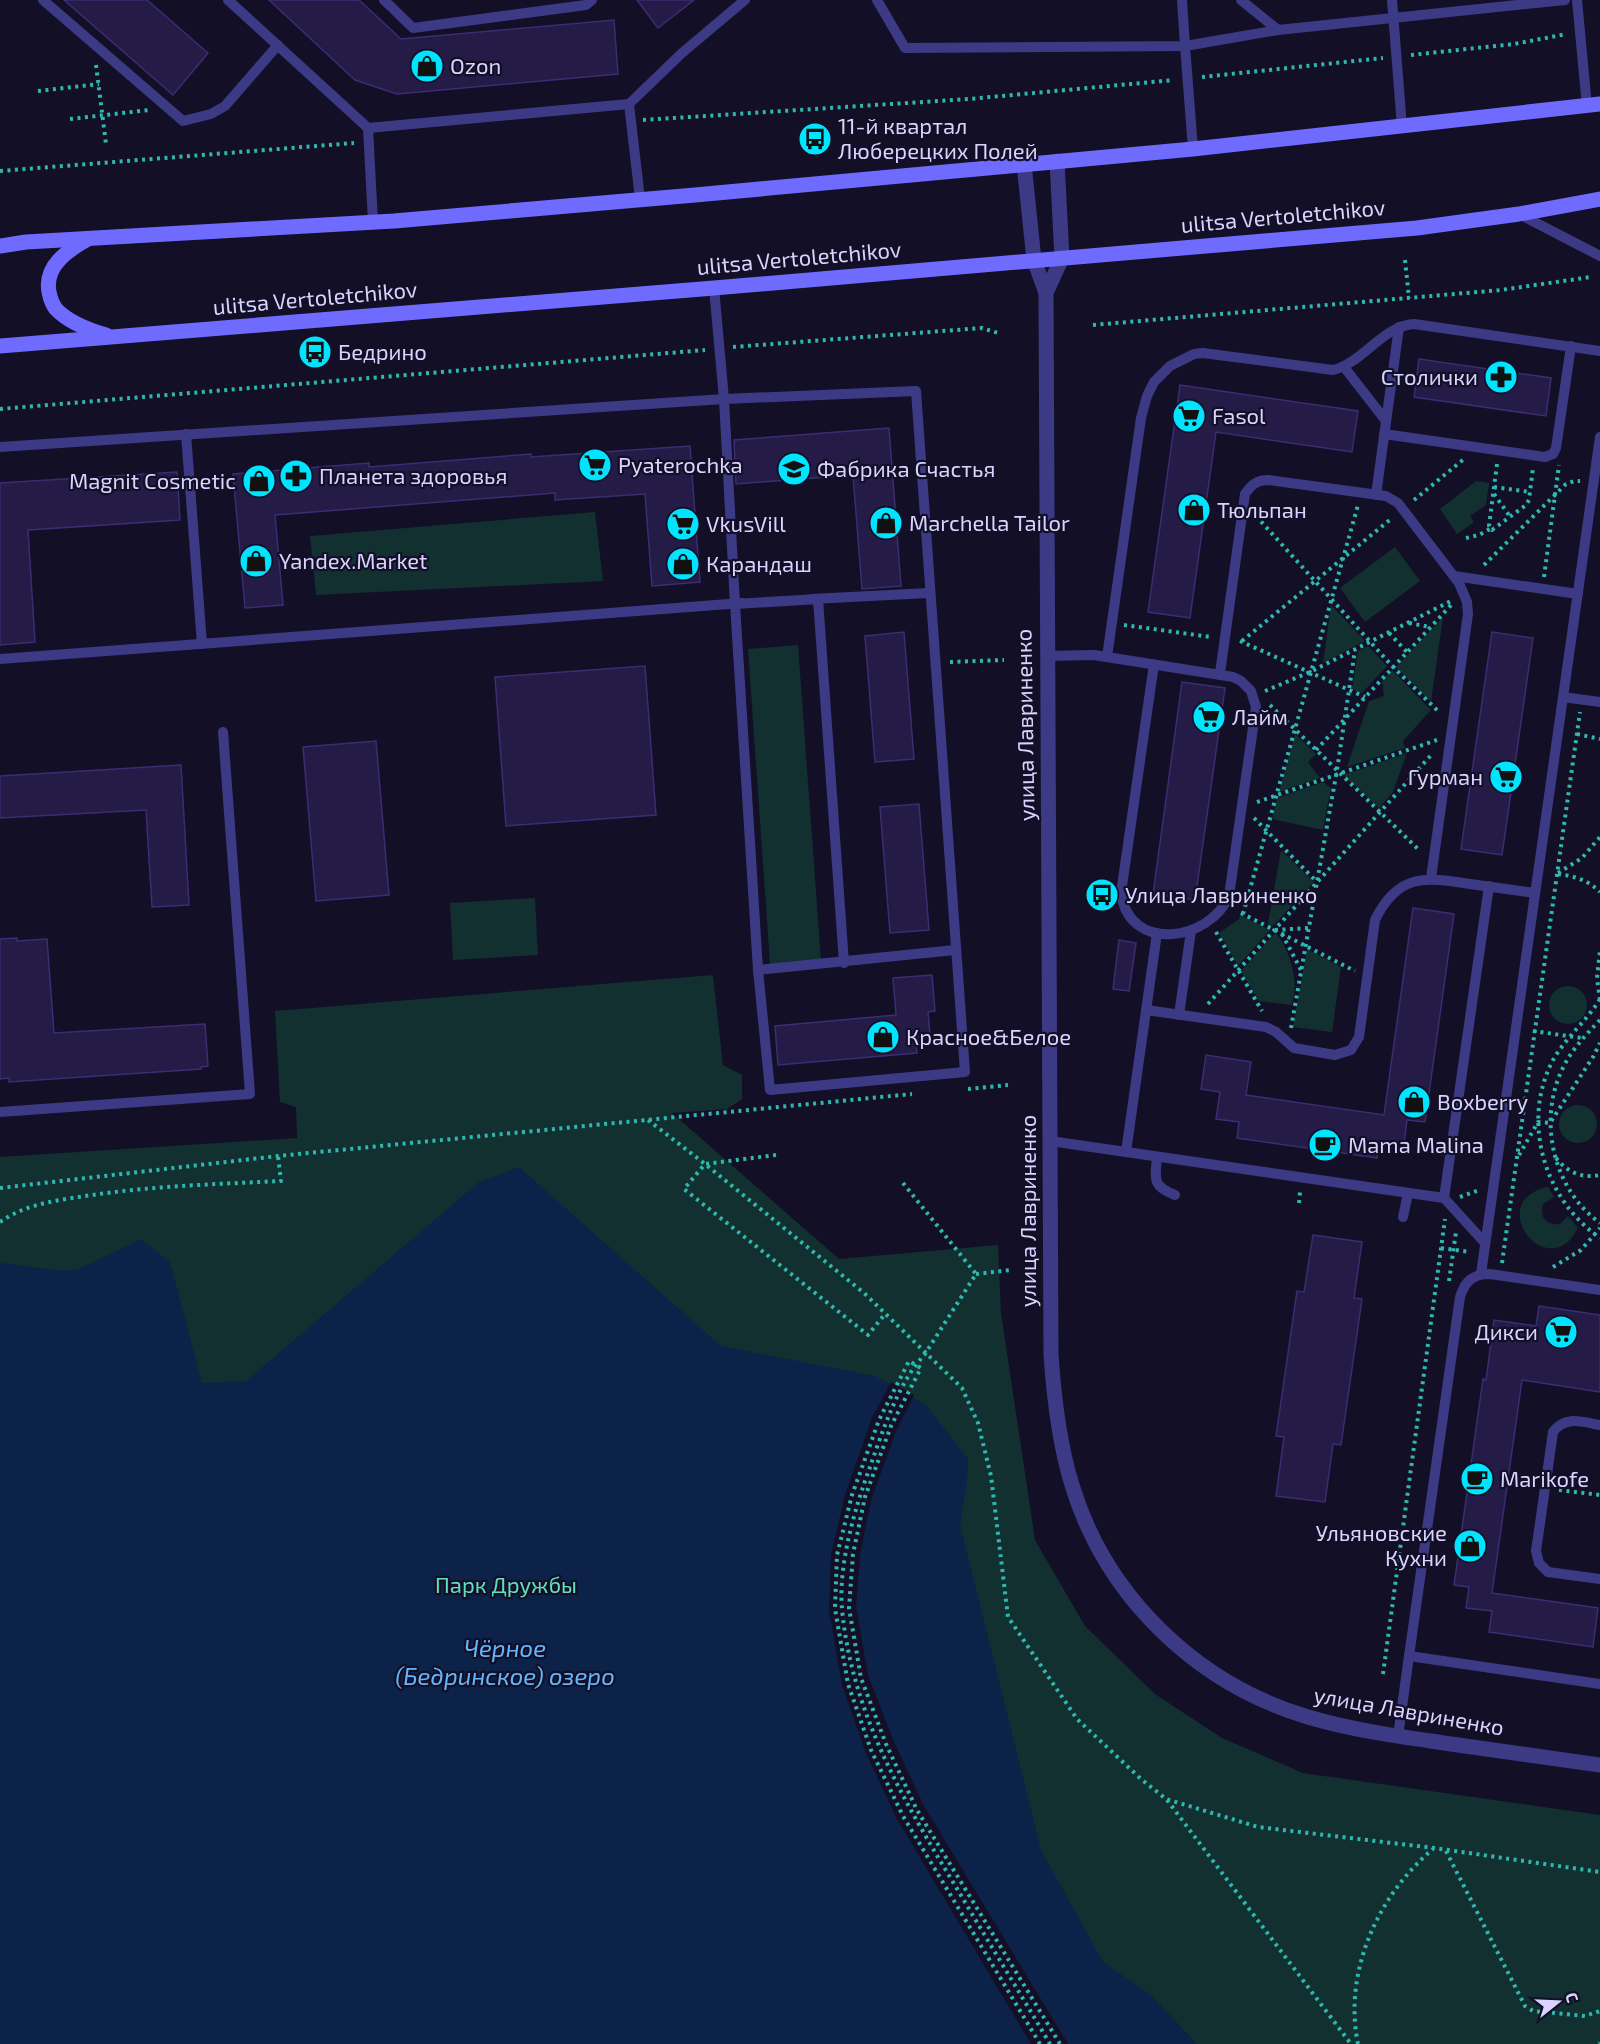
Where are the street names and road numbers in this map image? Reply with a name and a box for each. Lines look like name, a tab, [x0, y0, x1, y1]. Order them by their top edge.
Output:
street label: ulitsa Vertoletchikov	[1180, 193, 1387, 237]
street label: ulitsa Vertoletchikov	[696, 235, 903, 279]
street label: ulitsa Vertoletchikov	[212, 275, 419, 319]
street label: улица Лавриненко	[1009, 629, 1040, 821]
street label: улица Лавриненко	[1014, 1115, 1041, 1307]
street label: улица Лавриненко	[1312, 1680, 1506, 1741]

